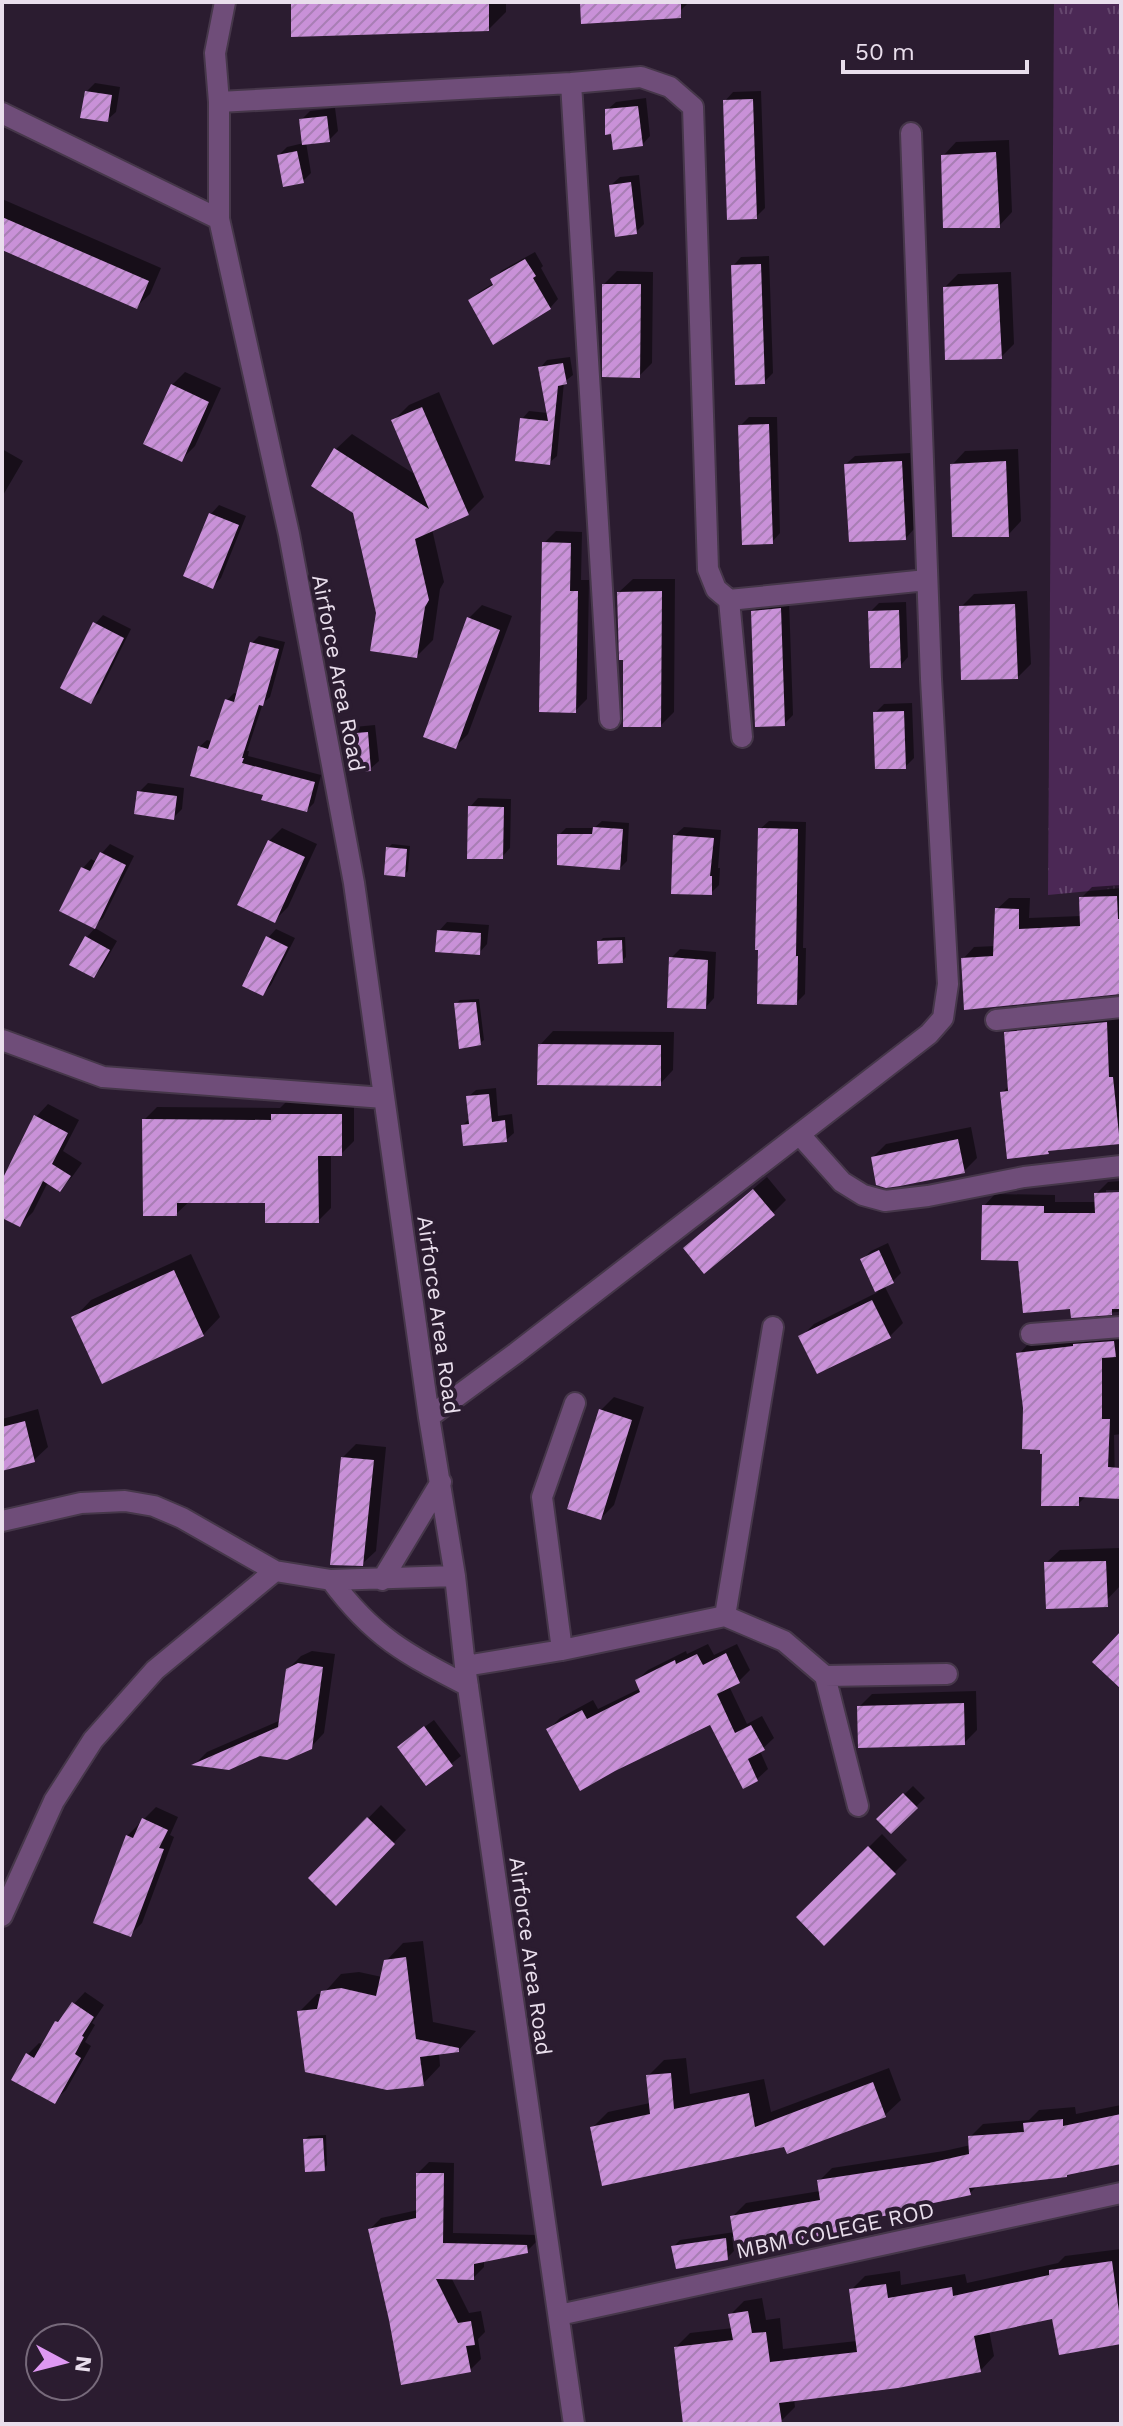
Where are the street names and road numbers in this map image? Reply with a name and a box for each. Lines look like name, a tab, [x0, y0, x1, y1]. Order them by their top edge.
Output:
street label: Airforce Area Road	[307, 572, 370, 774]
street label: Airforce Area Road	[412, 1214, 465, 1416]
street label: Airforce Area Road	[504, 1855, 557, 2057]
street label: MBM COLEGE ROD	[734, 2197, 937, 2264]

